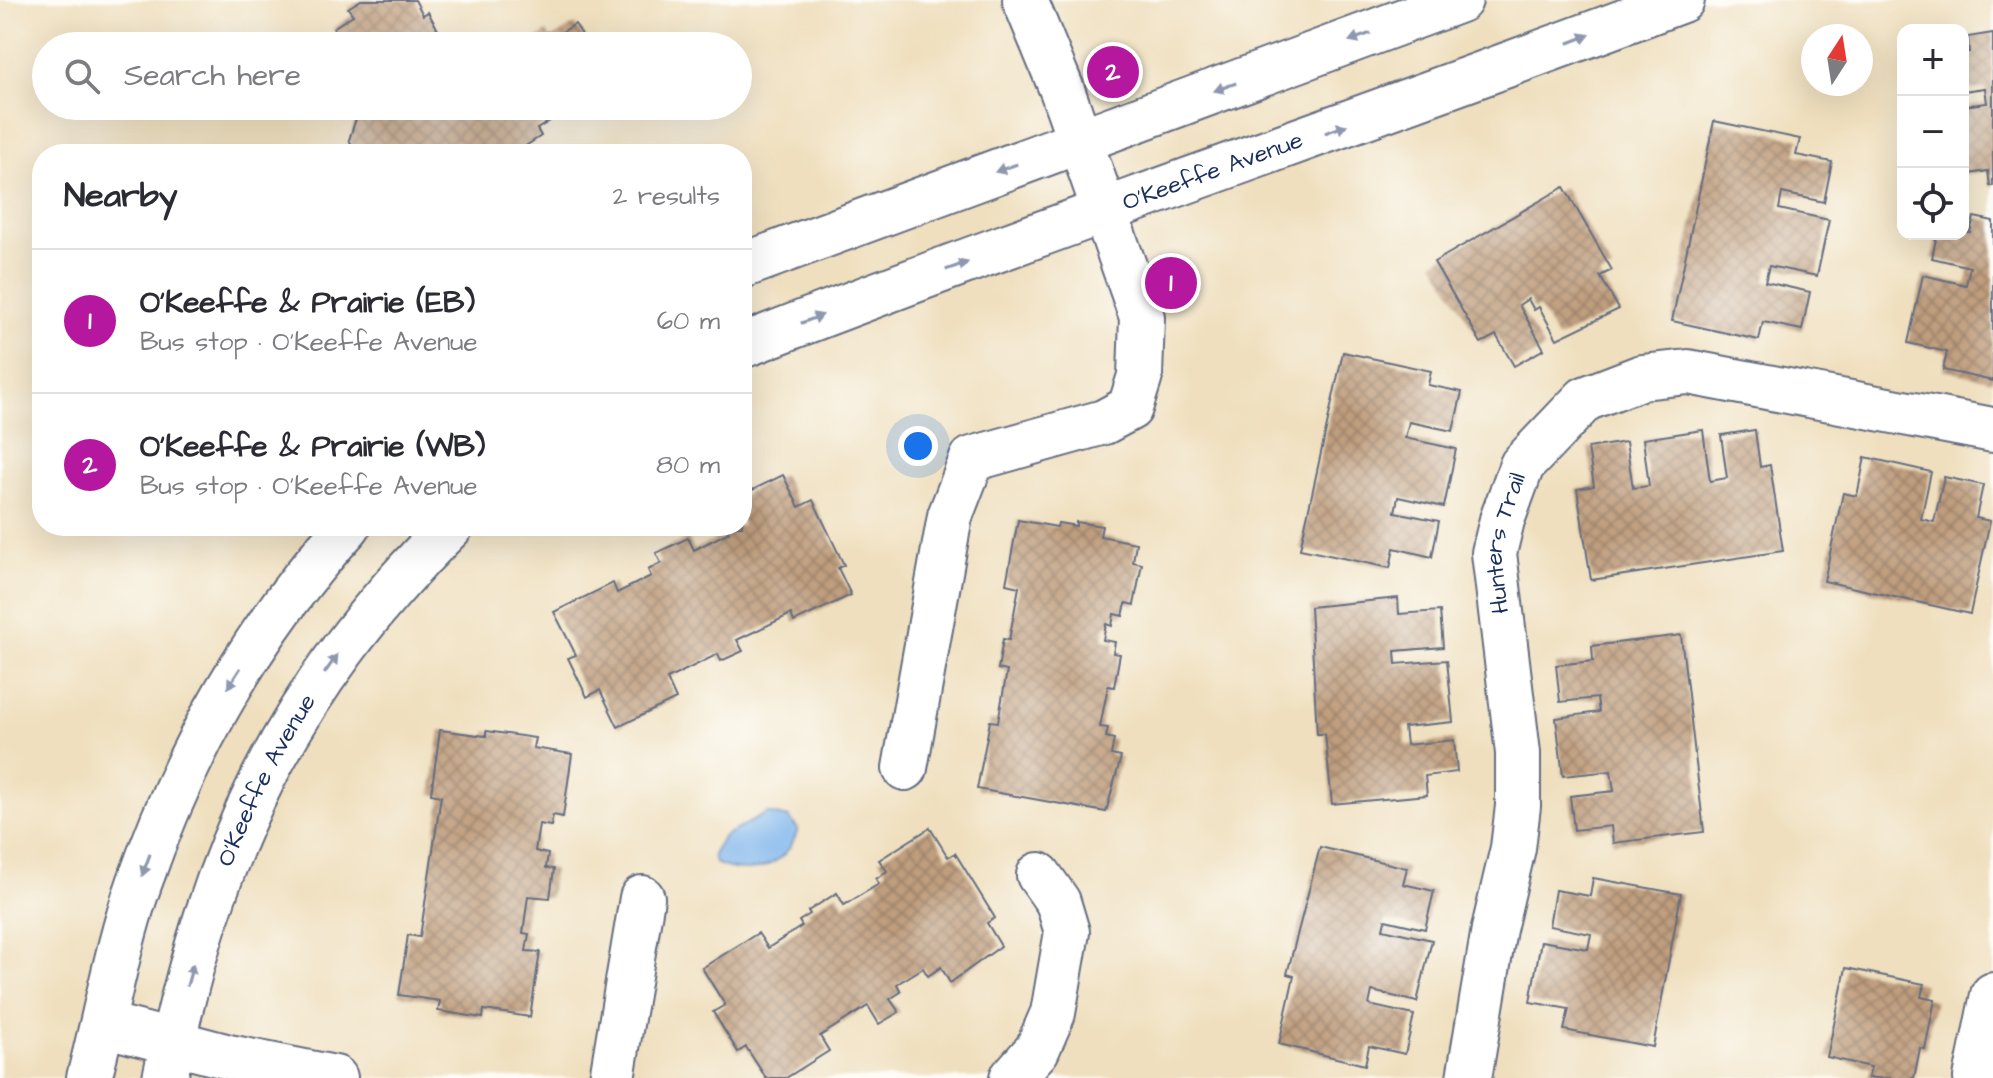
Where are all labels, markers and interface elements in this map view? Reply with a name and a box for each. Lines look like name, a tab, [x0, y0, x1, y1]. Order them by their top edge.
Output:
north arrow	[1801, 24, 1873, 96]
map controls	[1897, 24, 1969, 240]
button: +	[1897, 24, 1969, 96]
one-way arrow	[1348, 31, 1372, 44]
search box	[32, 32, 752, 120]
one-way arrow	[1567, 32, 1591, 45]
pin: 2	[1087, 42, 1139, 102]
icon: search	[60, 54, 104, 98]
text: Search here	[124, 55, 301, 97]
one-way arrow	[1213, 81, 1237, 94]
button: −	[1897, 96, 1969, 168]
street label: O'Keeffe Avenue	[1118, 123, 1308, 220]
one-way arrow	[1324, 123, 1348, 135]
one-way arrow	[994, 162, 1018, 174]
button: locate	[1897, 168, 1969, 240]
text: Nearby	[64, 172, 178, 220]
text: 2 results	[612, 178, 720, 214]
pin: 1	[1145, 253, 1197, 313]
one-way arrow	[945, 259, 969, 271]
text: O'Keeffe & Prairie (EB)	[140, 282, 475, 324]
text: 1	[88, 303, 92, 339]
text: 60 m	[657, 303, 720, 339]
one-way arrow	[800, 312, 824, 325]
text: Bus stop · O'Keeffe Avenue	[140, 324, 478, 360]
text: O'Keeffe & Prairie (WB)	[140, 426, 485, 468]
your location	[898, 426, 938, 466]
text: 2	[83, 447, 97, 483]
text: 80 m	[656, 447, 720, 483]
text: Bus stop · O'Keeffe Avenue	[140, 468, 478, 504]
street label: Hunters Trail	[1477, 468, 1535, 616]
one-way arrow	[323, 654, 338, 675]
one-way arrow	[227, 667, 242, 688]
street label: O'Keeffe Avenue	[209, 687, 324, 871]
one-way arrow	[139, 853, 152, 877]
one-way arrow	[184, 962, 196, 987]

